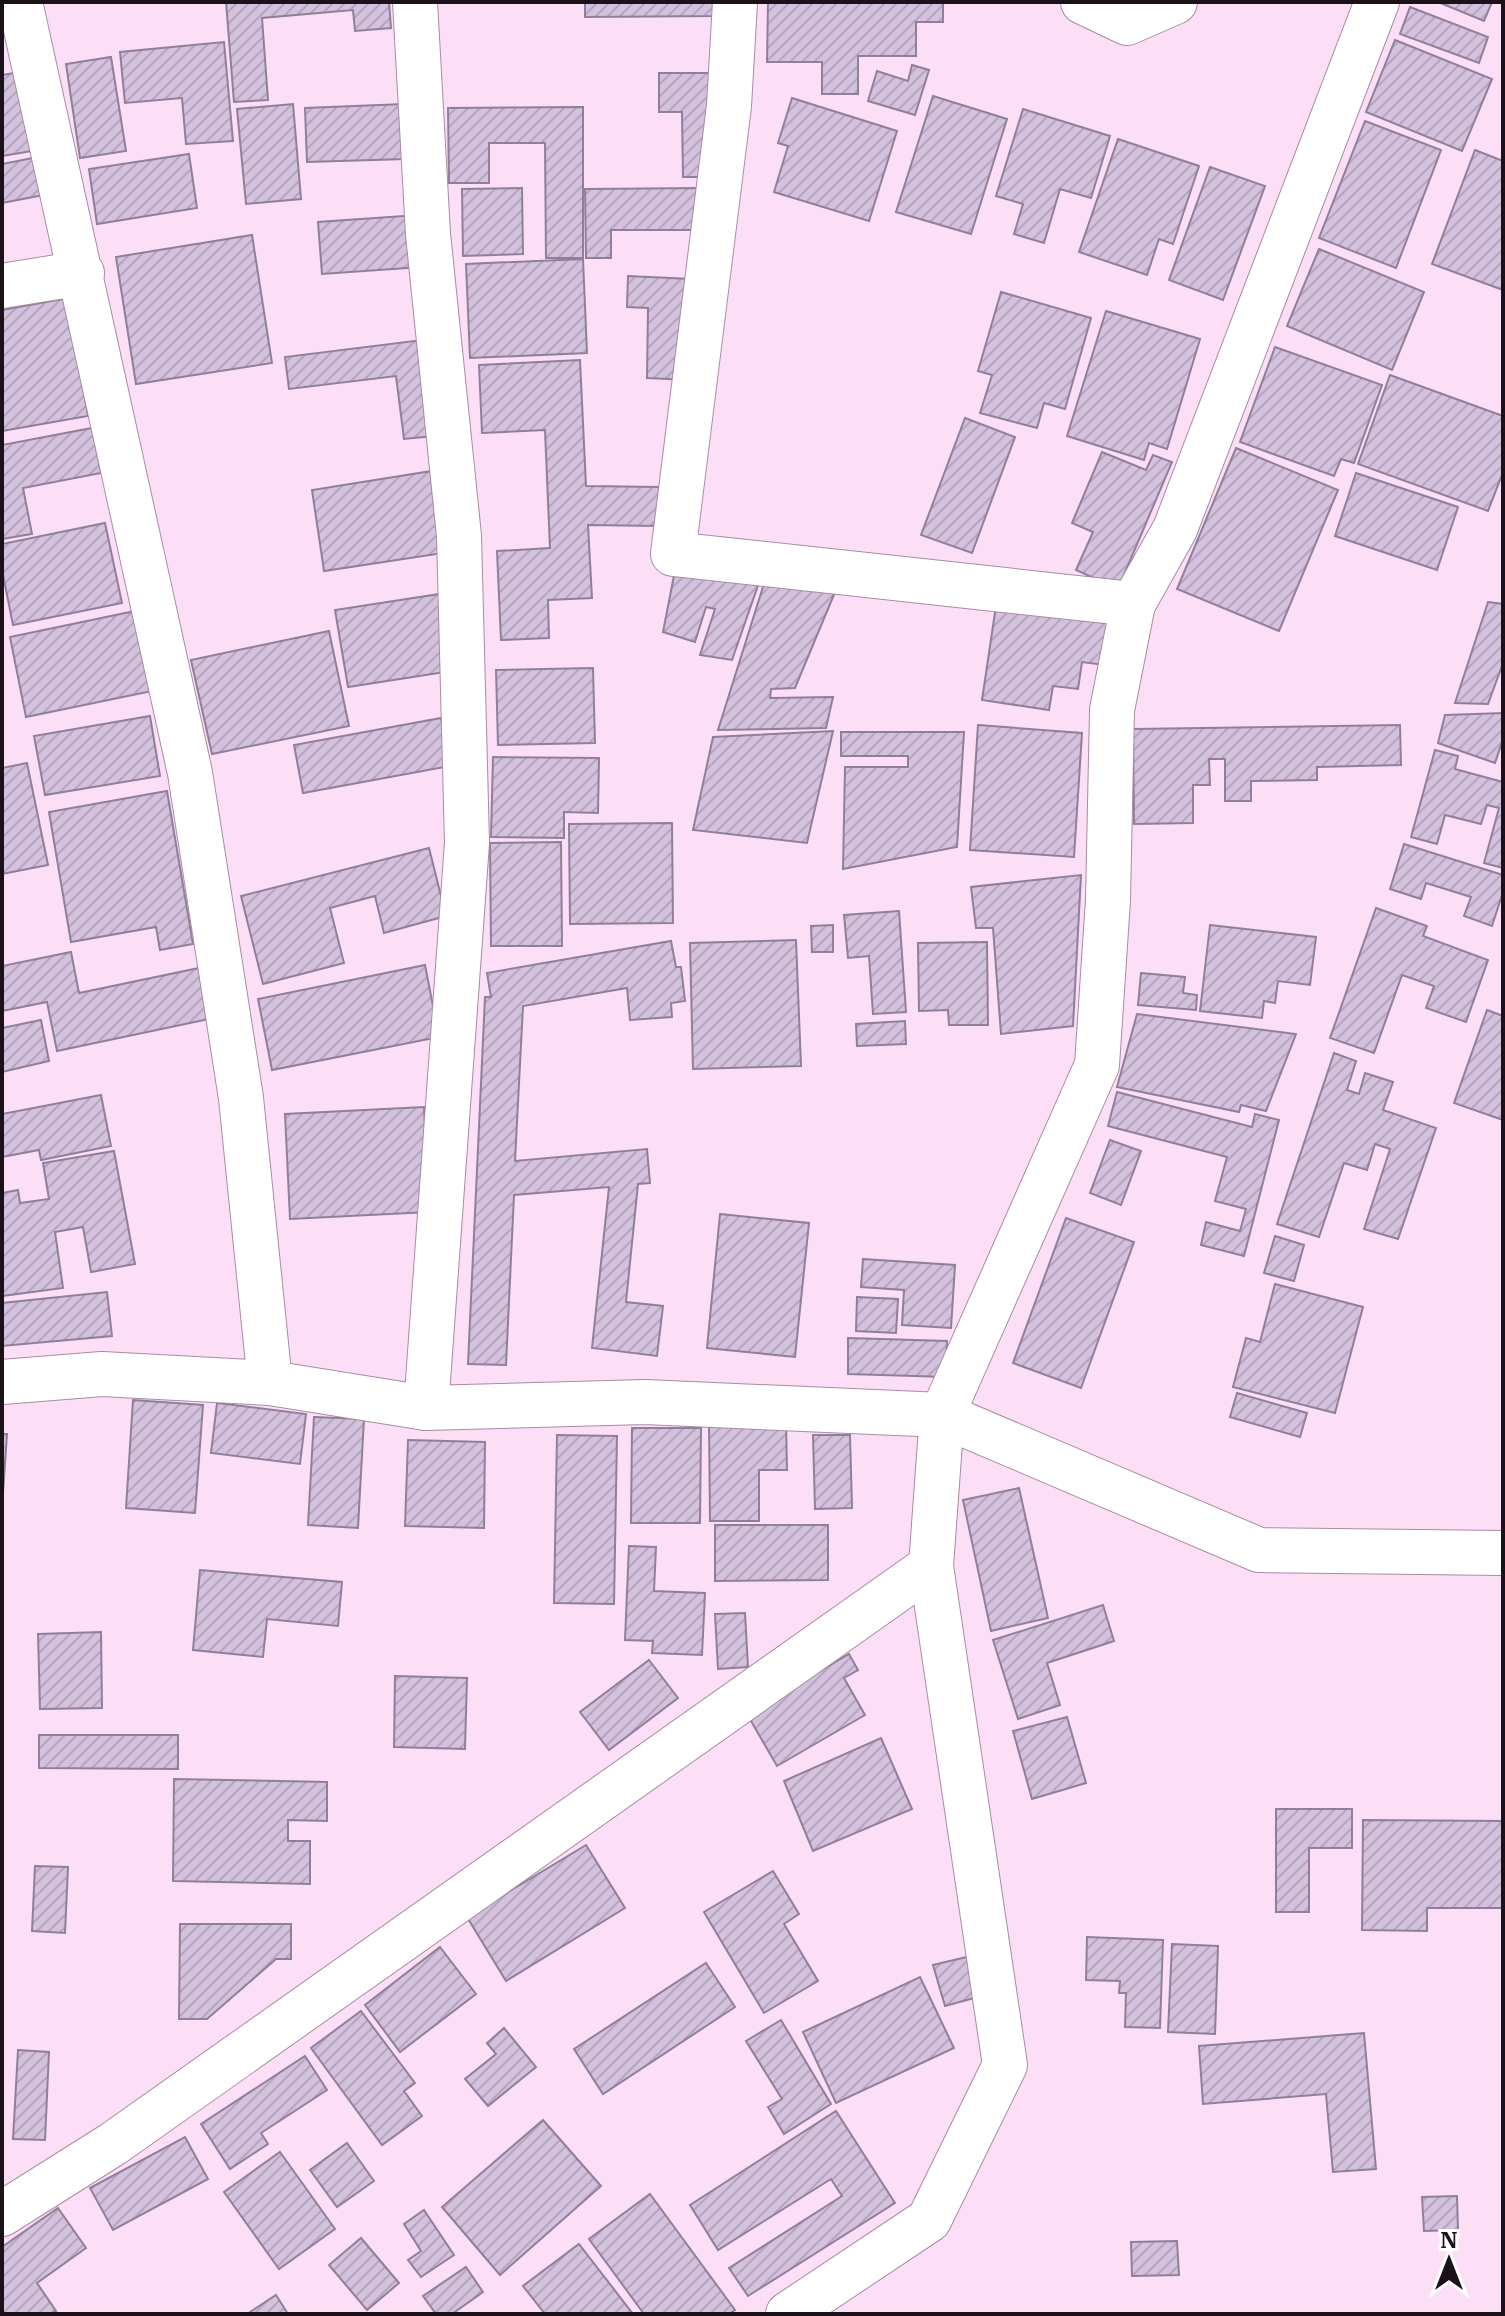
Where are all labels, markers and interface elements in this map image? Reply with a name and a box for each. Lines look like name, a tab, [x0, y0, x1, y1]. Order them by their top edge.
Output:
north arrow	[1409, 2220, 1489, 2300]
text: N	[1440, 2225, 1458, 2254]

